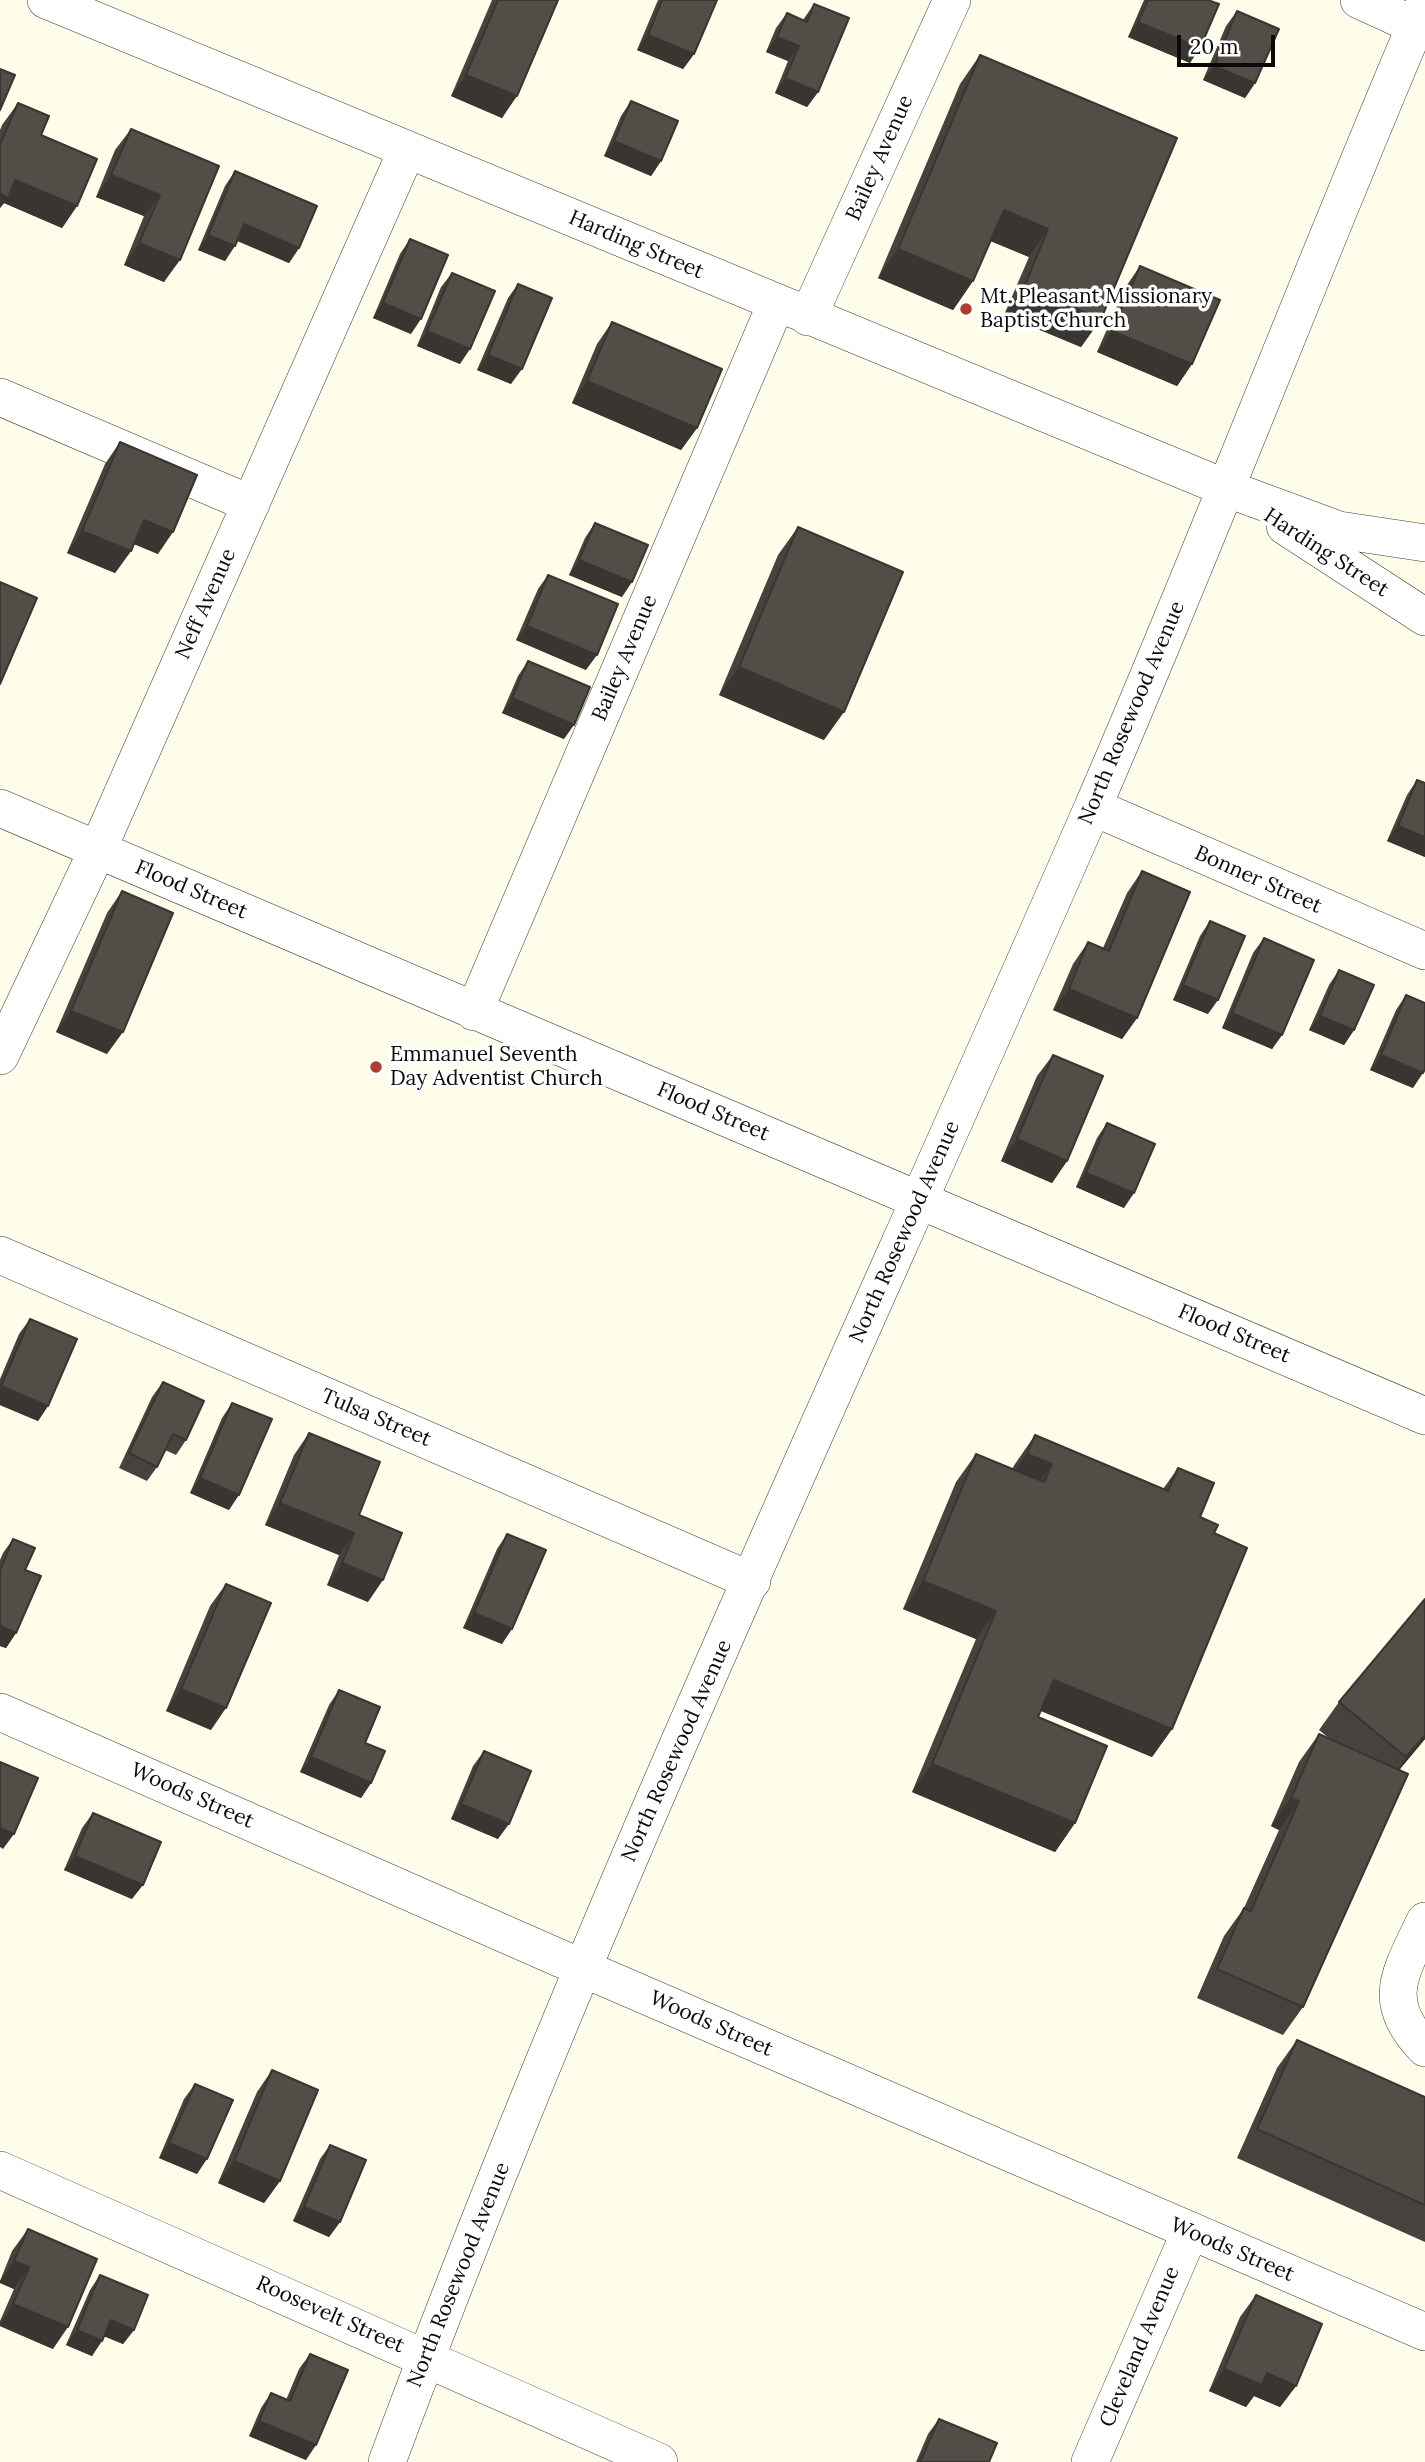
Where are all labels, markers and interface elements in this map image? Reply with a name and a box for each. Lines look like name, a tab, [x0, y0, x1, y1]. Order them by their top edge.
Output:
scale bar	[1180, 21, 1278, 65]
text: 20 m	[1190, 33, 1239, 60]
street label: Bailey Avenue	[841, 91, 919, 225]
street label: Harding Street	[565, 205, 707, 285]
place label: Mt. Pleasant Missionary Baptist Church	[980, 284, 1212, 334]
marker: Mt. Pleasant Missionary Baptist Church	[958, 301, 974, 317]
street label: Harding Street	[1259, 503, 1393, 603]
street label: Neff Avenue	[170, 545, 242, 663]
street label: Bailey Avenue	[587, 591, 663, 725]
street label: North Rosewood Avenue	[1073, 597, 1191, 829]
street label: Bonner Street	[1191, 841, 1325, 919]
street label: Flood Street	[131, 855, 251, 925]
place label: Emmanuel Seventh Day Adventist Church	[390, 1042, 603, 1092]
marker: Emmanuel Seventh Day Adventist Church	[368, 1059, 384, 1075]
street label: Flood Street	[653, 1077, 773, 1147]
street label: North Rosewood Avenue	[845, 1117, 965, 1347]
street label: Flood Street	[1174, 1299, 1294, 1369]
street label: Tulsa Street	[317, 1384, 435, 1452]
street label: North Rosewood Avenue	[617, 1636, 737, 1866]
street label: Woods Street	[127, 1758, 257, 1834]
street label: Woods Street	[646, 1986, 776, 2062]
street label: North Rosewood Avenue	[402, 2159, 516, 2391]
street label: Woods Street	[1166, 2213, 1298, 2287]
street label: Cleveland Avenue	[1095, 2263, 1185, 2431]
street label: Roosevelt Street	[252, 2271, 408, 2359]

